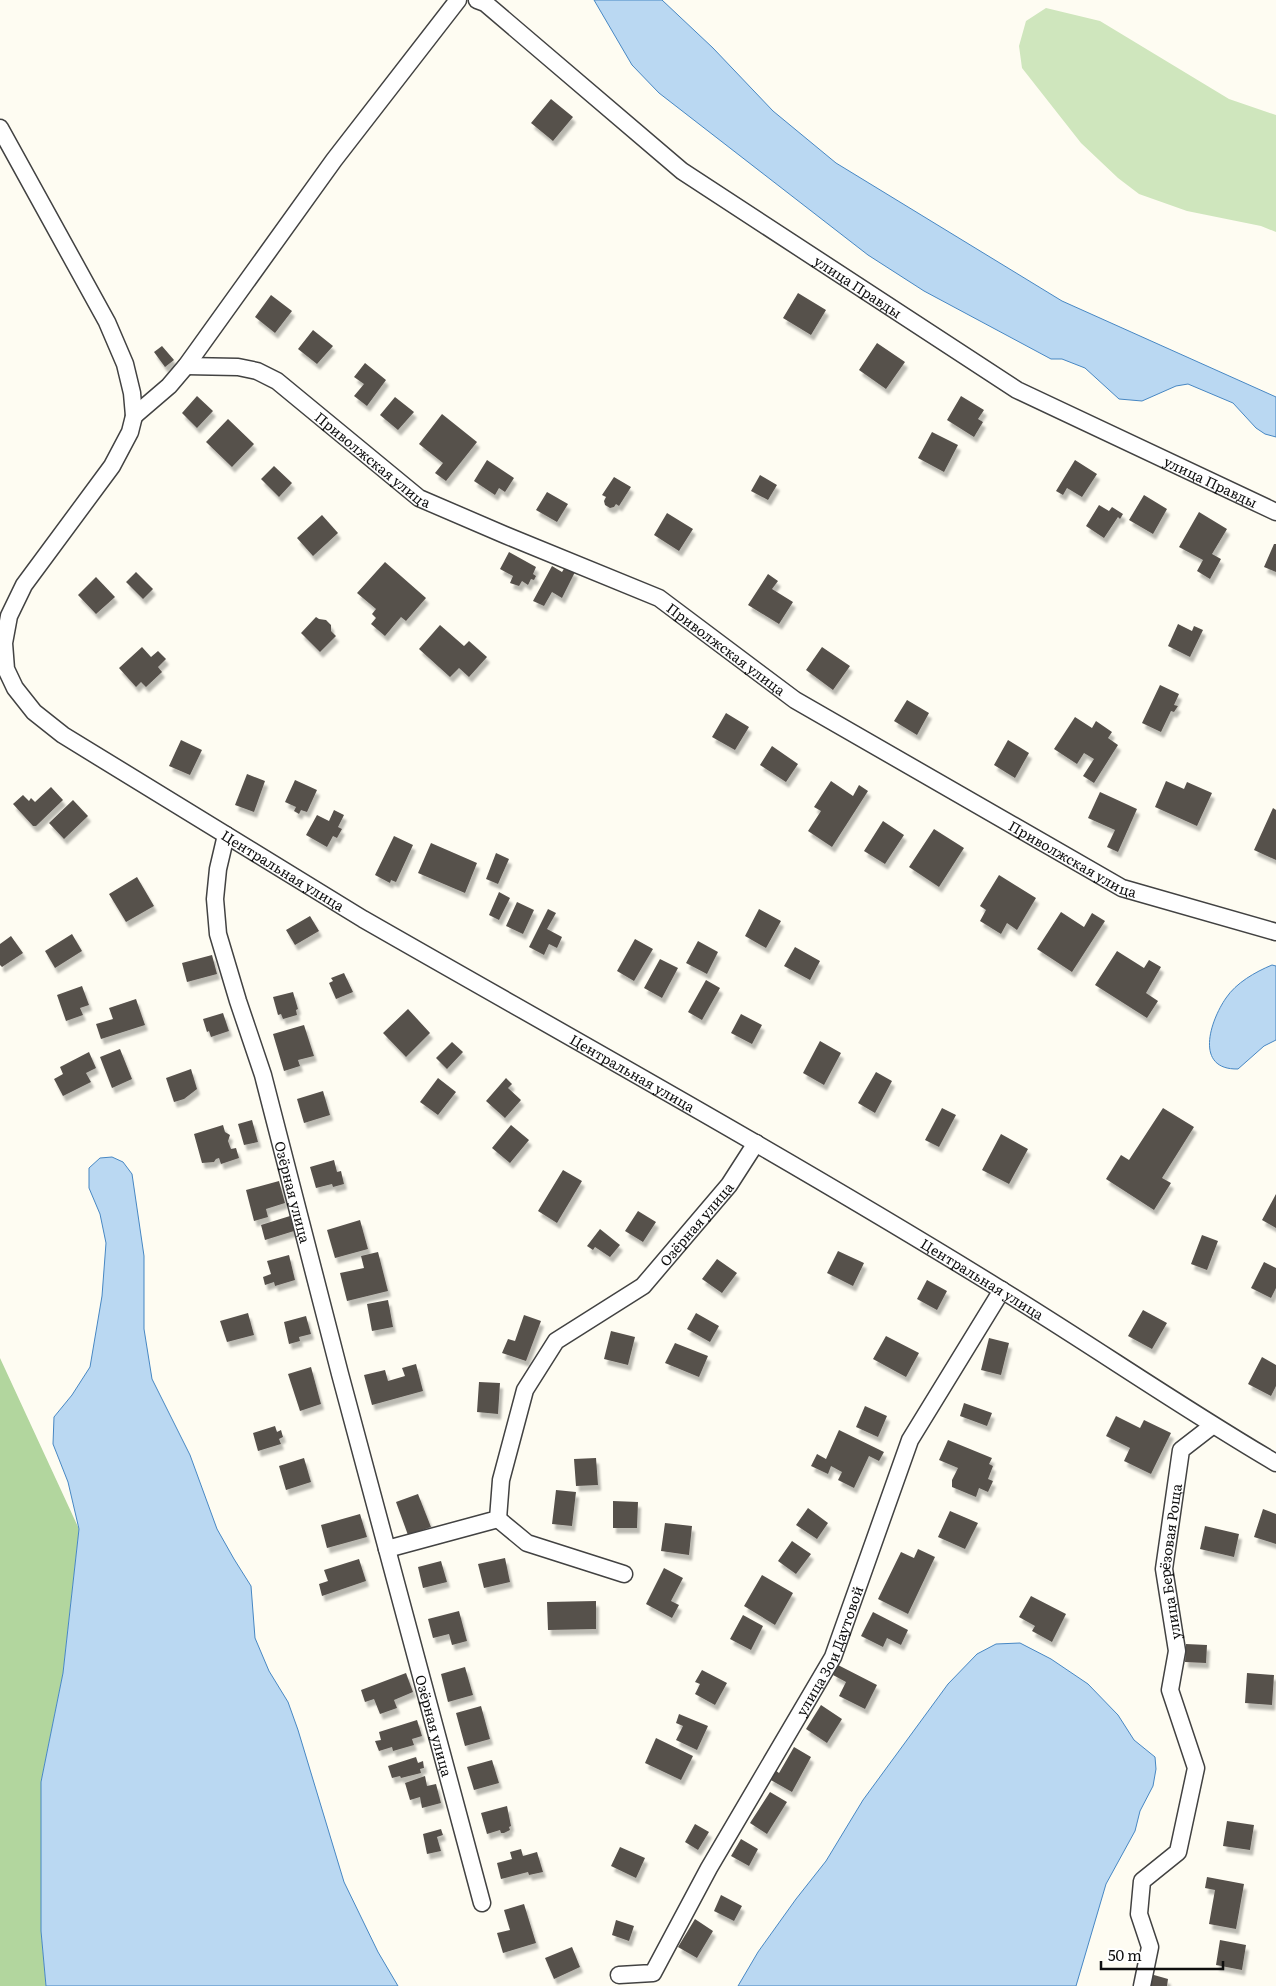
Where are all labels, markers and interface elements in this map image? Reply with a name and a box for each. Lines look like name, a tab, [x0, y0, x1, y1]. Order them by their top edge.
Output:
street label: улица Правды	[810, 250, 906, 322]
street label: Приволжская улица	[311, 407, 434, 512]
street label: улица Правды	[1161, 451, 1261, 512]
street label: Приволжская улица	[663, 597, 790, 700]
street label: Приволжская улица	[1005, 815, 1139, 902]
street label: Центральная улица	[218, 825, 349, 916]
street label: Центральная улица	[566, 1029, 699, 1117]
street label: Озёрная улица	[270, 1139, 316, 1246]
street label: Озёрная улица	[654, 1177, 738, 1270]
street label: Центральная улица	[917, 1233, 1048, 1324]
street label: улица Берёзовая Роща	[1154, 1482, 1186, 1641]
street label: улица Зои Даутовой	[791, 1583, 868, 1719]
street label: Озёрная улица	[411, 1672, 458, 1779]
scale bar	[1101, 1938, 1224, 1970]
text: 50 m	[1108, 1943, 1142, 1966]

